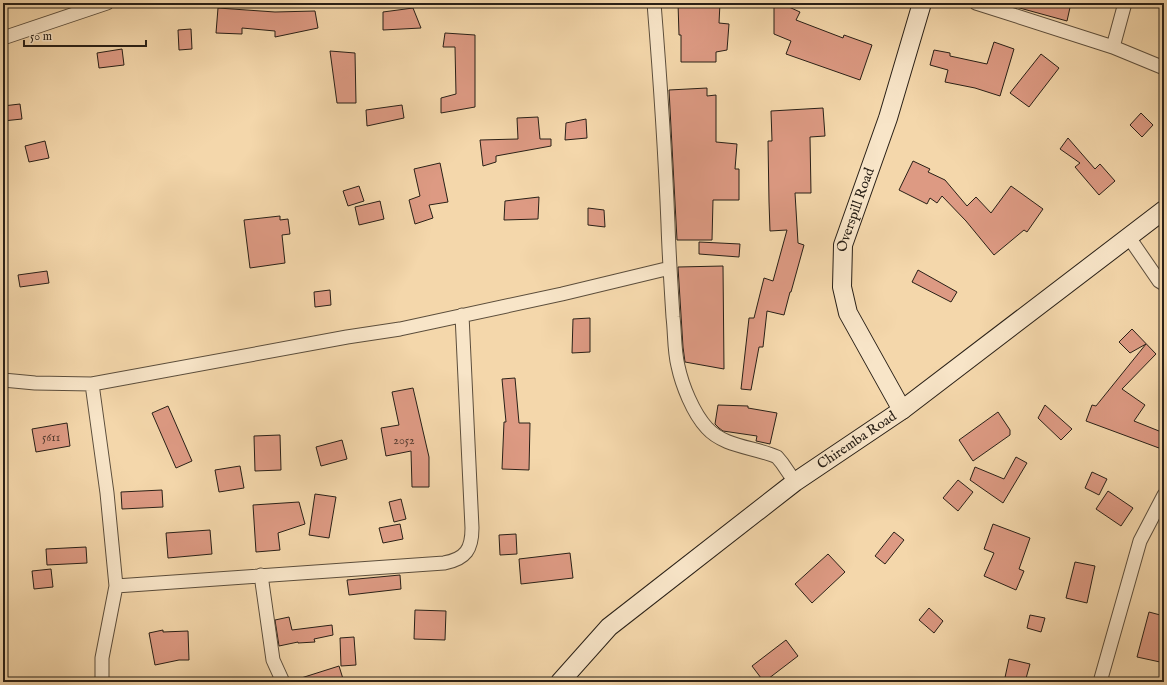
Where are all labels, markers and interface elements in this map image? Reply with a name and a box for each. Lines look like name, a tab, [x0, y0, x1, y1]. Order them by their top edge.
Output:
scale bar	[24, 22, 146, 48]
text: 50 m	[30, 29, 52, 44]
street label: Overspill Road	[834, 165, 879, 252]
street label: Chiremba Road	[814, 407, 900, 474]
house number: 5611	[42, 430, 60, 445]
house number: 2052	[393, 433, 415, 448]

